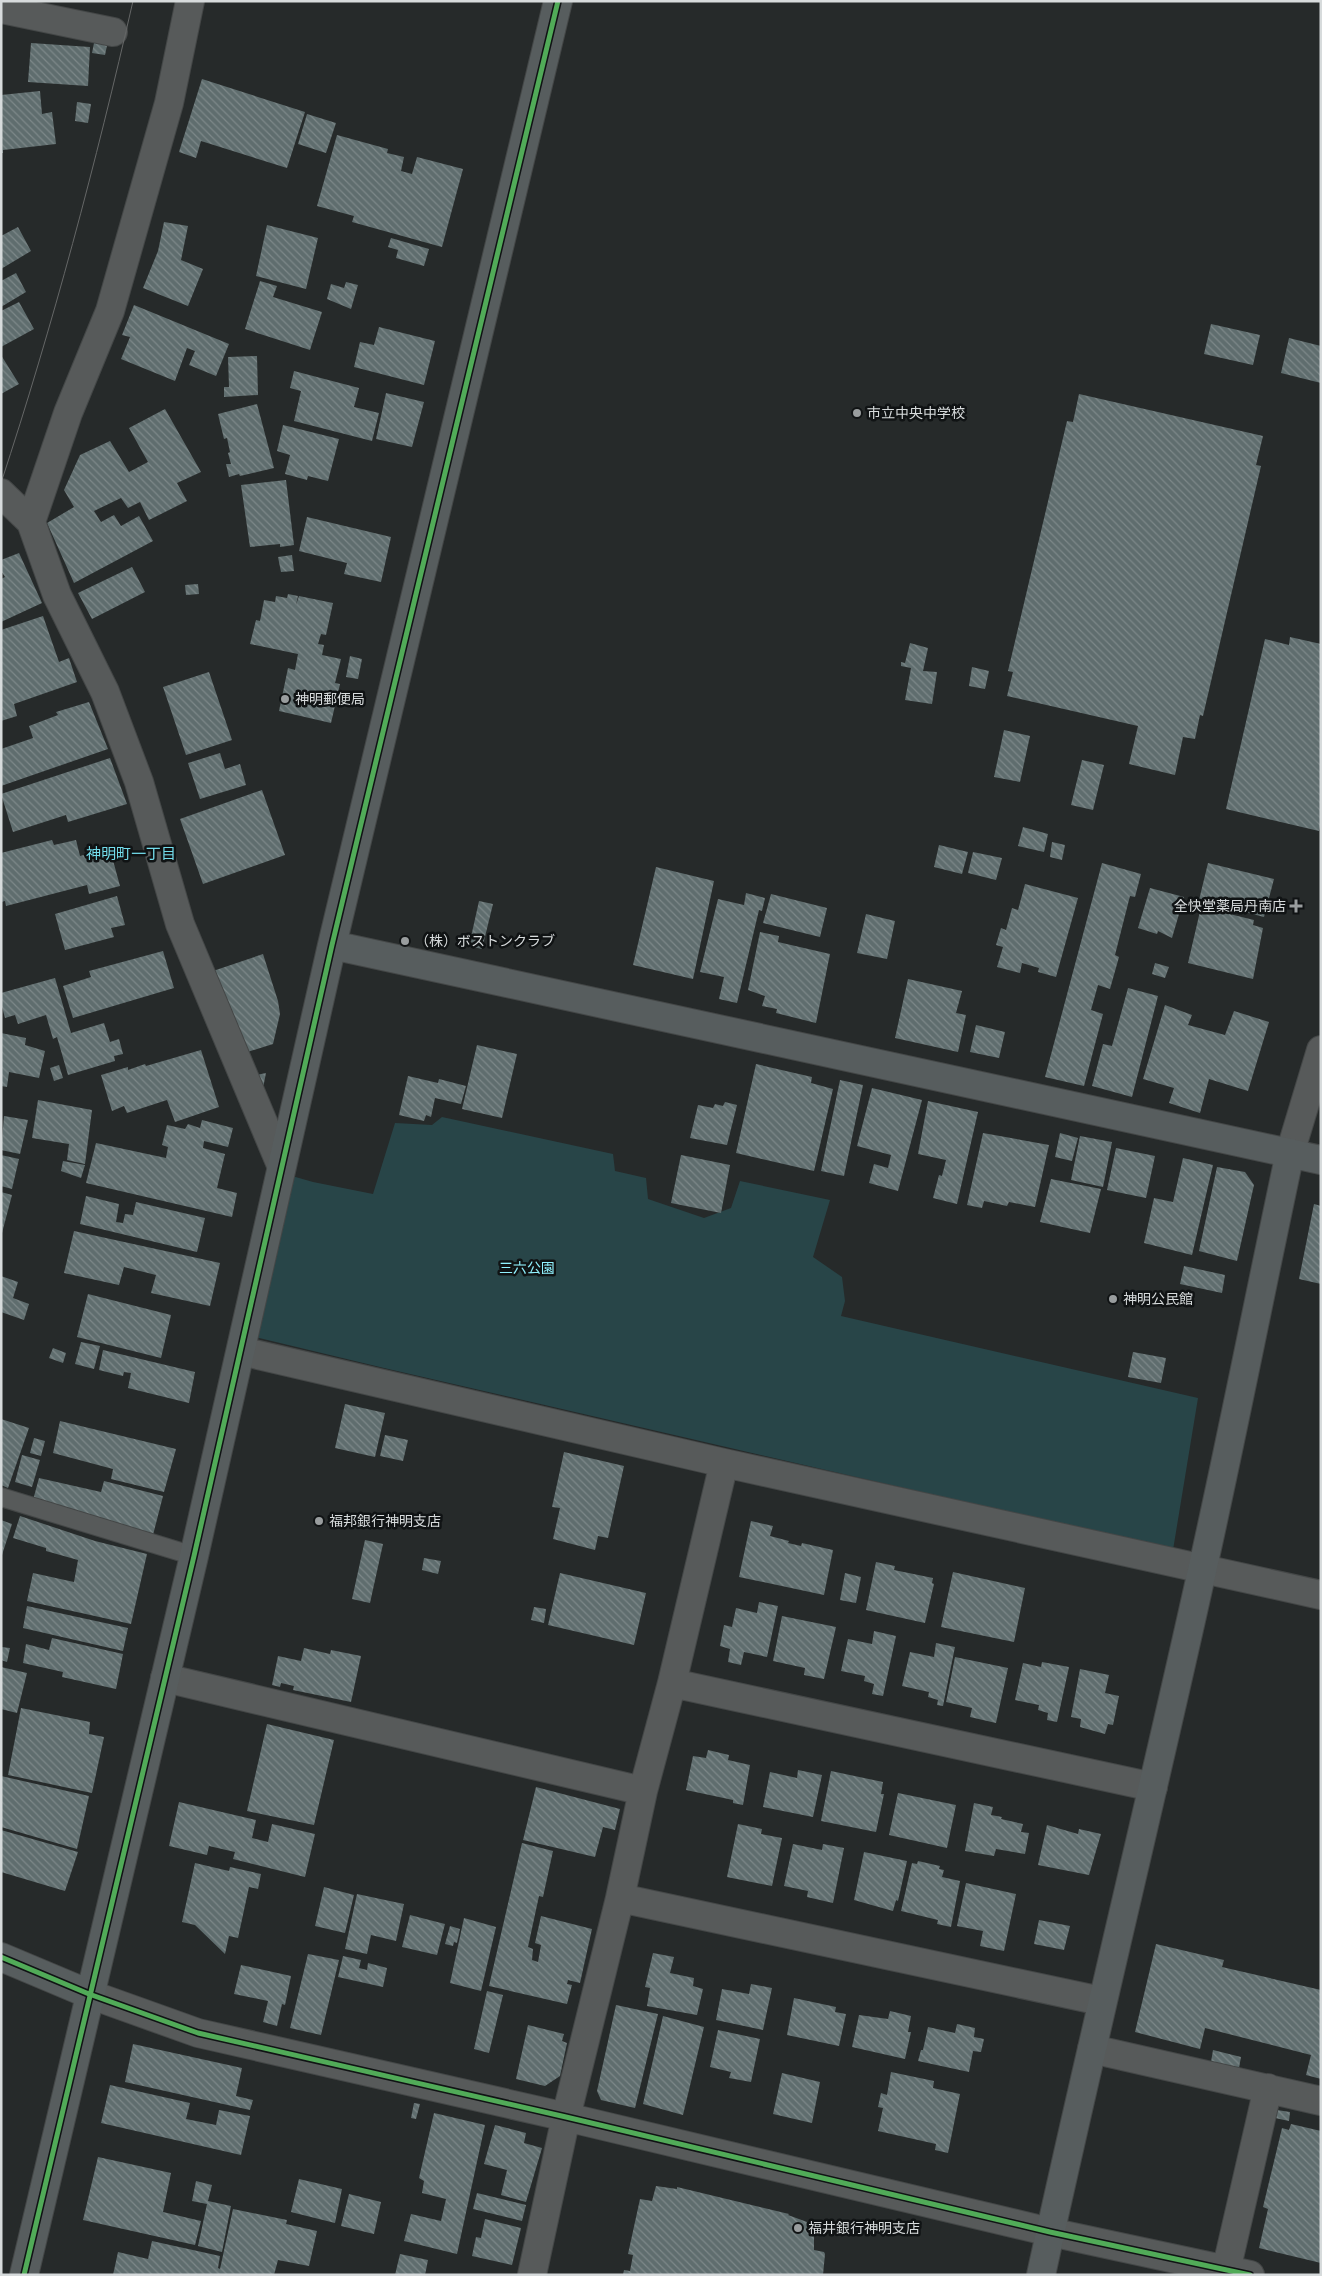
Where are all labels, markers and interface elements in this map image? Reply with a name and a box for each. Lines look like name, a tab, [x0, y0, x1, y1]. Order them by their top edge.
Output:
place label: 市立中央中学校	[867, 405, 965, 421]
marker: 市立中央中学校	[851, 407, 863, 419]
place label: 神明郵便局	[295, 691, 365, 707]
marker: 神明郵便局	[279, 693, 291, 705]
district label: 神明町一丁目	[86, 845, 176, 862]
place label: 全快堂薬局丹南店	[1174, 898, 1286, 914]
marker: 全快堂薬局丹南店	[1290, 900, 1302, 912]
place label: （株）ボストンクラブ	[415, 933, 555, 949]
marker: （株）ボストンクラブ	[399, 935, 411, 947]
park label: 三六公園	[499, 1260, 555, 1276]
place label: 神明公民館	[1123, 1291, 1193, 1307]
marker: 神明公民館	[1107, 1293, 1119, 1305]
place label: 福邦銀行神明支店	[329, 1513, 441, 1529]
marker: 福邦銀行神明支店	[313, 1515, 325, 1527]
place label: 福井銀行神明支店	[808, 2220, 920, 2236]
marker: 福井銀行神明支店	[792, 2222, 804, 2234]

